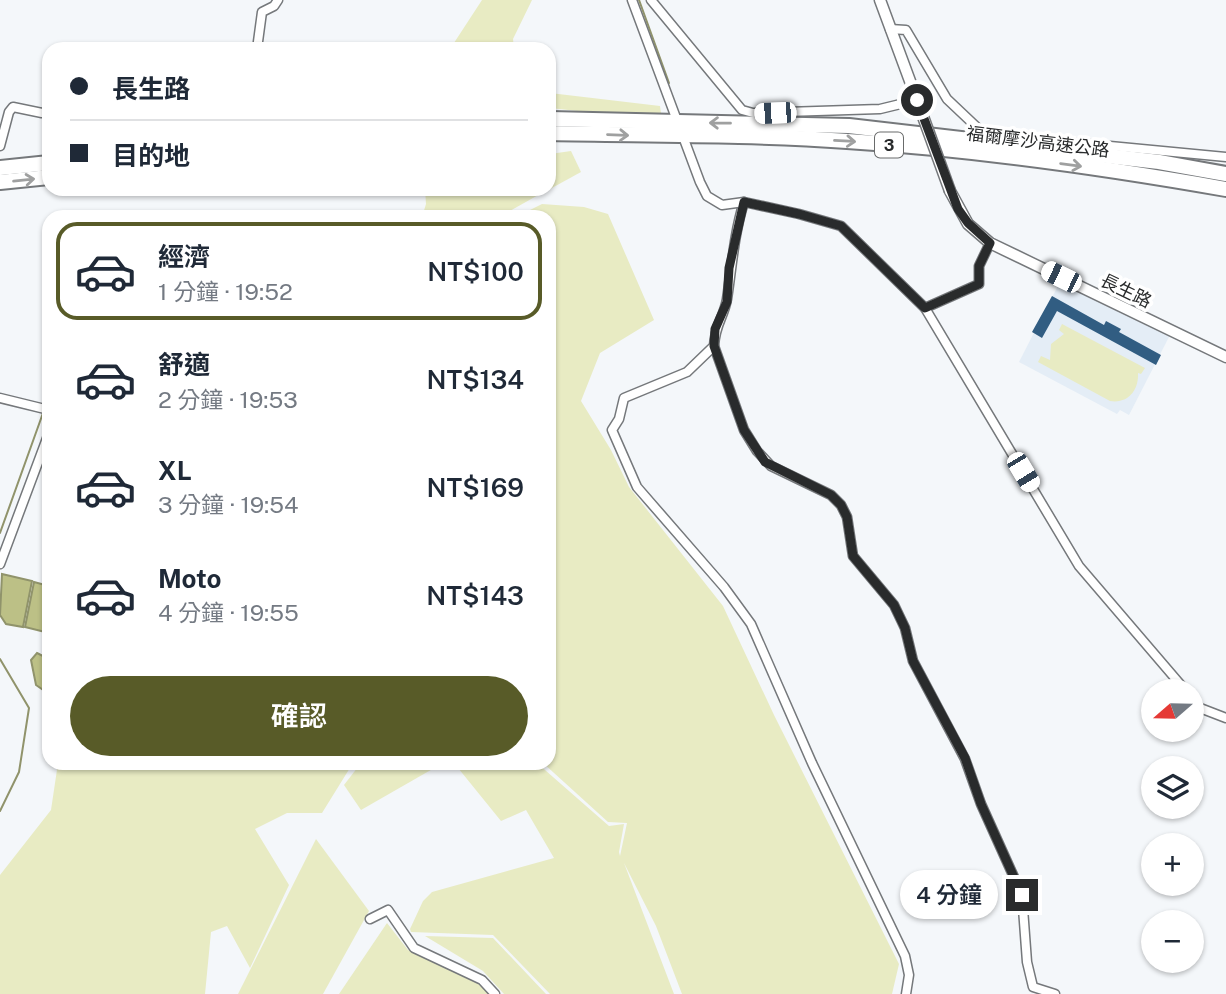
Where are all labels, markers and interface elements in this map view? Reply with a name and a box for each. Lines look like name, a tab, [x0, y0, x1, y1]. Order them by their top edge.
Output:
text: 長生路	[112, 73, 190, 104]
route start	[901, 84, 933, 116]
car	[754, 102, 797, 124]
one-way arrow	[709, 116, 732, 130]
street label: 福爾摩沙高速公路	[965, 122, 1111, 161]
one-way arrow	[606, 128, 629, 141]
road number: 3	[875, 132, 903, 158]
one-way arrow	[833, 135, 856, 148]
text: 目的地	[112, 140, 190, 171]
one-way arrow	[1059, 159, 1082, 172]
one-way arrow	[13, 173, 35, 186]
icon: car	[74, 240, 137, 303]
text: 經濟	[158, 241, 210, 272]
text: NT$100	[427, 256, 524, 287]
car	[1038, 258, 1085, 296]
street label: 長生路	[1097, 269, 1155, 312]
text: 1 分鐘 · 19:52	[158, 278, 293, 305]
icon: car	[74, 348, 137, 411]
text: 舒適	[158, 349, 210, 380]
text: NT$134	[426, 364, 524, 395]
text: 2 分鐘 · 19:53	[158, 386, 298, 413]
car	[1004, 449, 1043, 495]
text: XL	[158, 455, 192, 486]
icon: car	[74, 456, 137, 519]
text: NT$169	[427, 472, 524, 503]
text: 3 分鐘 · 19:54	[158, 491, 298, 518]
text: Moto	[158, 563, 221, 594]
icon: car	[74, 564, 137, 627]
text: NT$143	[426, 580, 524, 611]
text: 4 分鐘 · 19:55	[158, 599, 299, 626]
button: 確認	[70, 676, 528, 756]
north arrow	[1141, 679, 1204, 742]
map controls	[1141, 679, 1204, 973]
button: layers	[1141, 756, 1204, 819]
button: +	[1141, 833, 1204, 896]
callout: 4 分鐘	[900, 870, 998, 920]
route end	[1006, 879, 1038, 911]
text: 4 分鐘	[916, 881, 982, 908]
button: −	[1141, 910, 1204, 973]

